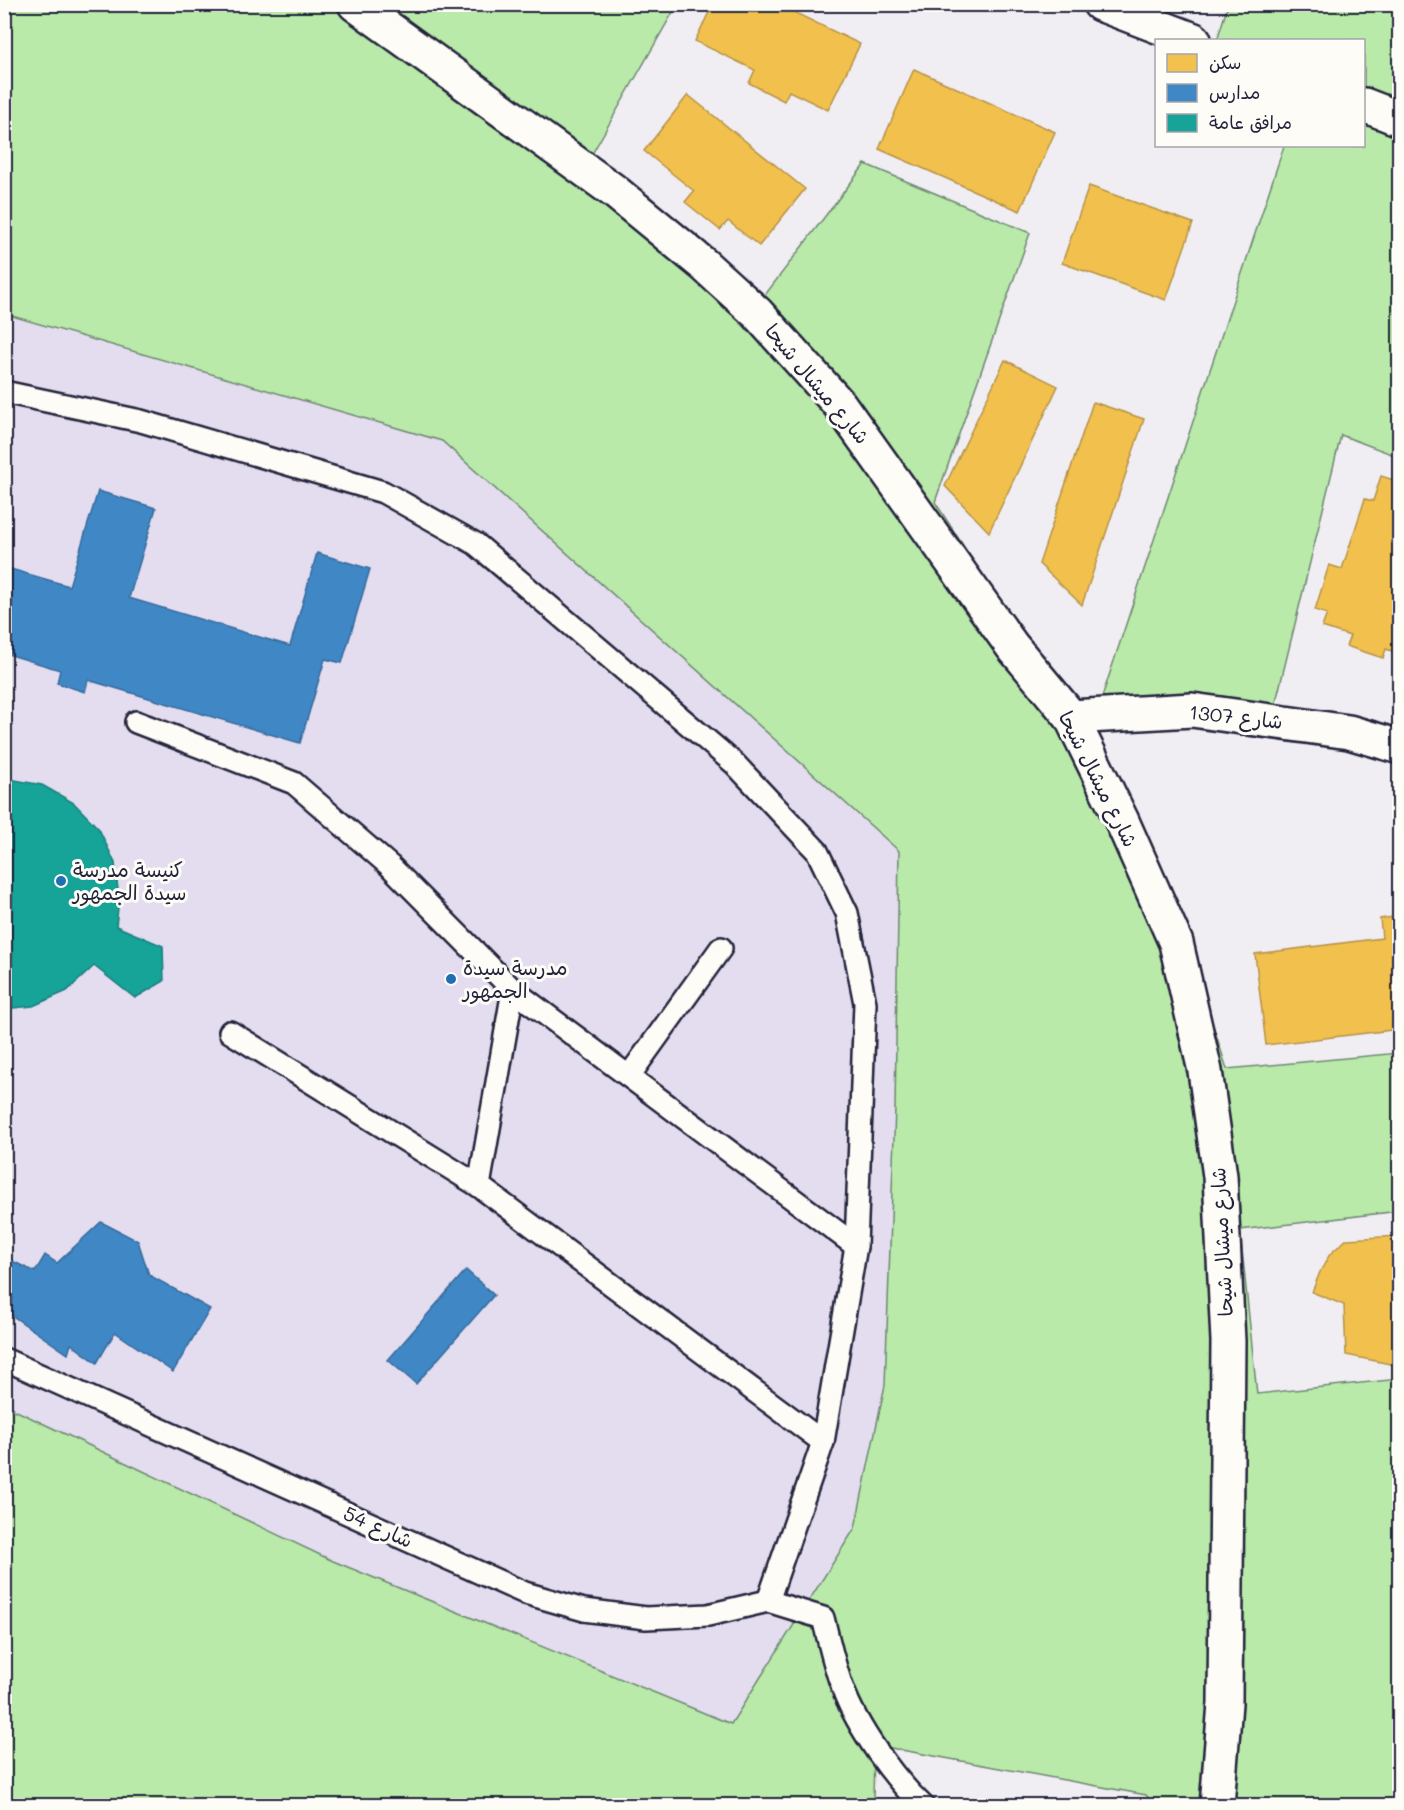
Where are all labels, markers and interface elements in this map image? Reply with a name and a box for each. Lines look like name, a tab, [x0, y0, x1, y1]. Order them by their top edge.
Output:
legend	[1155, 39, 1365, 147]
text: سكن	[1209, 50, 1241, 74]
text: مدارس	[1209, 80, 1260, 104]
text: مرافق عامة	[1209, 110, 1292, 134]
street label: شارع ميشال شيحا	[758, 318, 876, 450]
street label: شارع 1307	[1188, 698, 1284, 736]
street label: شارع ميشال شيحا	[1052, 706, 1144, 852]
place label: كنيسة مدرسة سيدة الجمهور	[71, 856, 186, 907]
marker: كنيسة مدرسة سيدة الجمهور	[54, 874, 68, 888]
place label: مدرسة سيدة الجمهور	[461, 954, 568, 1005]
marker: مدرسة سيدة الجمهور	[444, 972, 458, 986]
street label: شارع ميشال شيحا	[1204, 1167, 1240, 1317]
street label: شارع 54	[339, 1499, 417, 1555]

